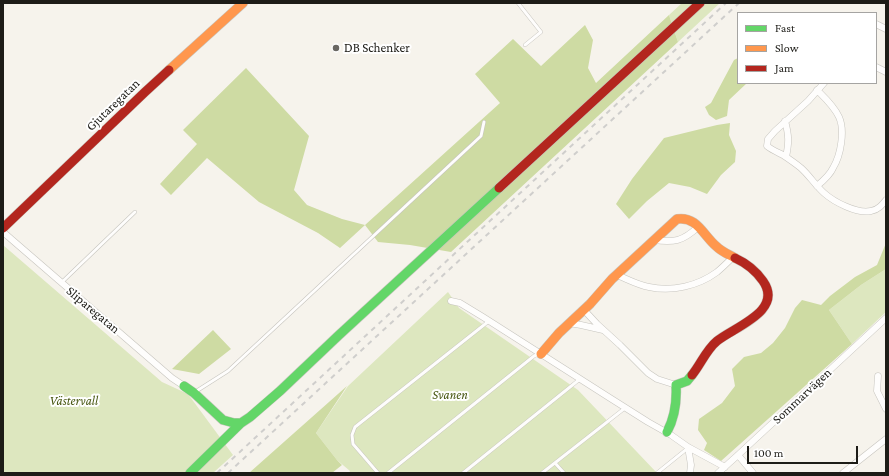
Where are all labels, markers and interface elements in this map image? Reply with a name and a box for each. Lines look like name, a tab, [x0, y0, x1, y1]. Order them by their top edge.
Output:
legend	[737, 12, 877, 84]
text: Fast	[775, 21, 795, 35]
place label: DB Schenker	[344, 40, 410, 56]
text: Slow	[775, 41, 799, 55]
marker: DB Schenker	[331, 43, 341, 53]
text: Jam	[775, 61, 794, 75]
street label: Gjutaregatan	[83, 76, 143, 134]
street label: Sliparegatan	[63, 283, 123, 337]
street label: Sommarvägen	[769, 365, 835, 427]
park label: Svanen	[432, 387, 468, 403]
park label: Västervall	[50, 393, 98, 409]
scale bar	[749, 438, 860, 464]
text: 100 m	[754, 446, 783, 460]

